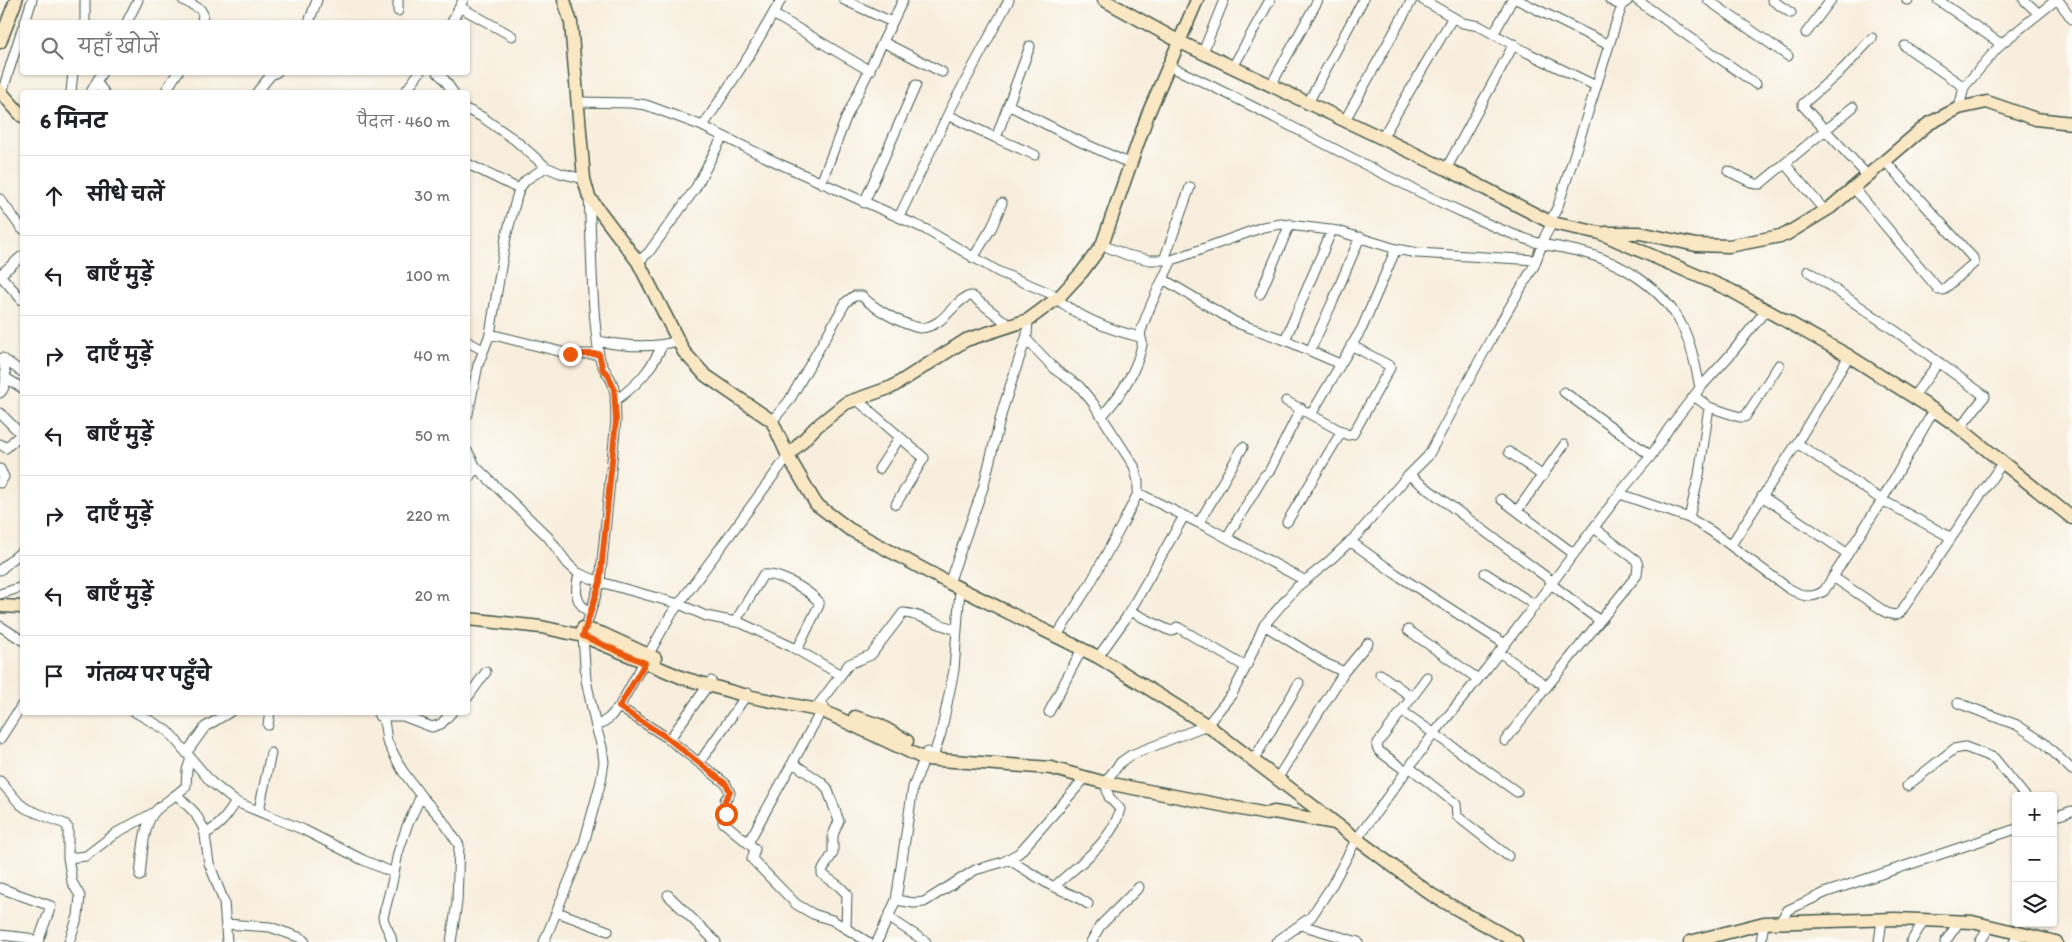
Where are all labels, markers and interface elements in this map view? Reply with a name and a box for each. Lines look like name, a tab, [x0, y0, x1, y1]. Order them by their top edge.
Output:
search box	[20, 20, 470, 75]
icon: search	[38, 34, 66, 62]
text: यहाँ खोजें	[78, 35, 159, 58]
text: 6 मिनट	[40, 108, 107, 133]
text: पैदल · 460 m	[357, 112, 450, 131]
icon: ahead	[40, 182, 68, 210]
text: सीधे चलें	[87, 183, 164, 206]
text: 30 m	[414, 186, 450, 205]
icon: left	[40, 262, 68, 290]
text: बाएँ मुड़ें	[87, 263, 153, 286]
text: 100 m	[406, 266, 450, 285]
icon: right	[40, 342, 68, 370]
text: दाएँ मुड़ें	[87, 343, 153, 366]
route end	[559, 343, 582, 366]
text: 40 m	[413, 346, 450, 365]
icon: left	[40, 422, 68, 450]
text: बाएँ मुड़ें	[87, 423, 153, 446]
text: 50 m	[415, 426, 450, 445]
icon: right	[40, 502, 68, 530]
text: दाएँ मुड़ें	[87, 503, 153, 526]
text: 220 m	[406, 506, 450, 525]
icon: left	[40, 582, 68, 610]
text: बाएँ मुड़ें	[87, 583, 153, 606]
text: 20 m	[415, 586, 450, 605]
icon: arrive	[40, 662, 68, 690]
text: गंतव्य पर पहुँचे	[87, 663, 211, 686]
map controls	[2012, 792, 2057, 927]
button: +	[2012, 792, 2057, 837]
route start	[715, 803, 738, 826]
button: −	[2012, 837, 2057, 882]
button: layers	[2012, 882, 2057, 927]

